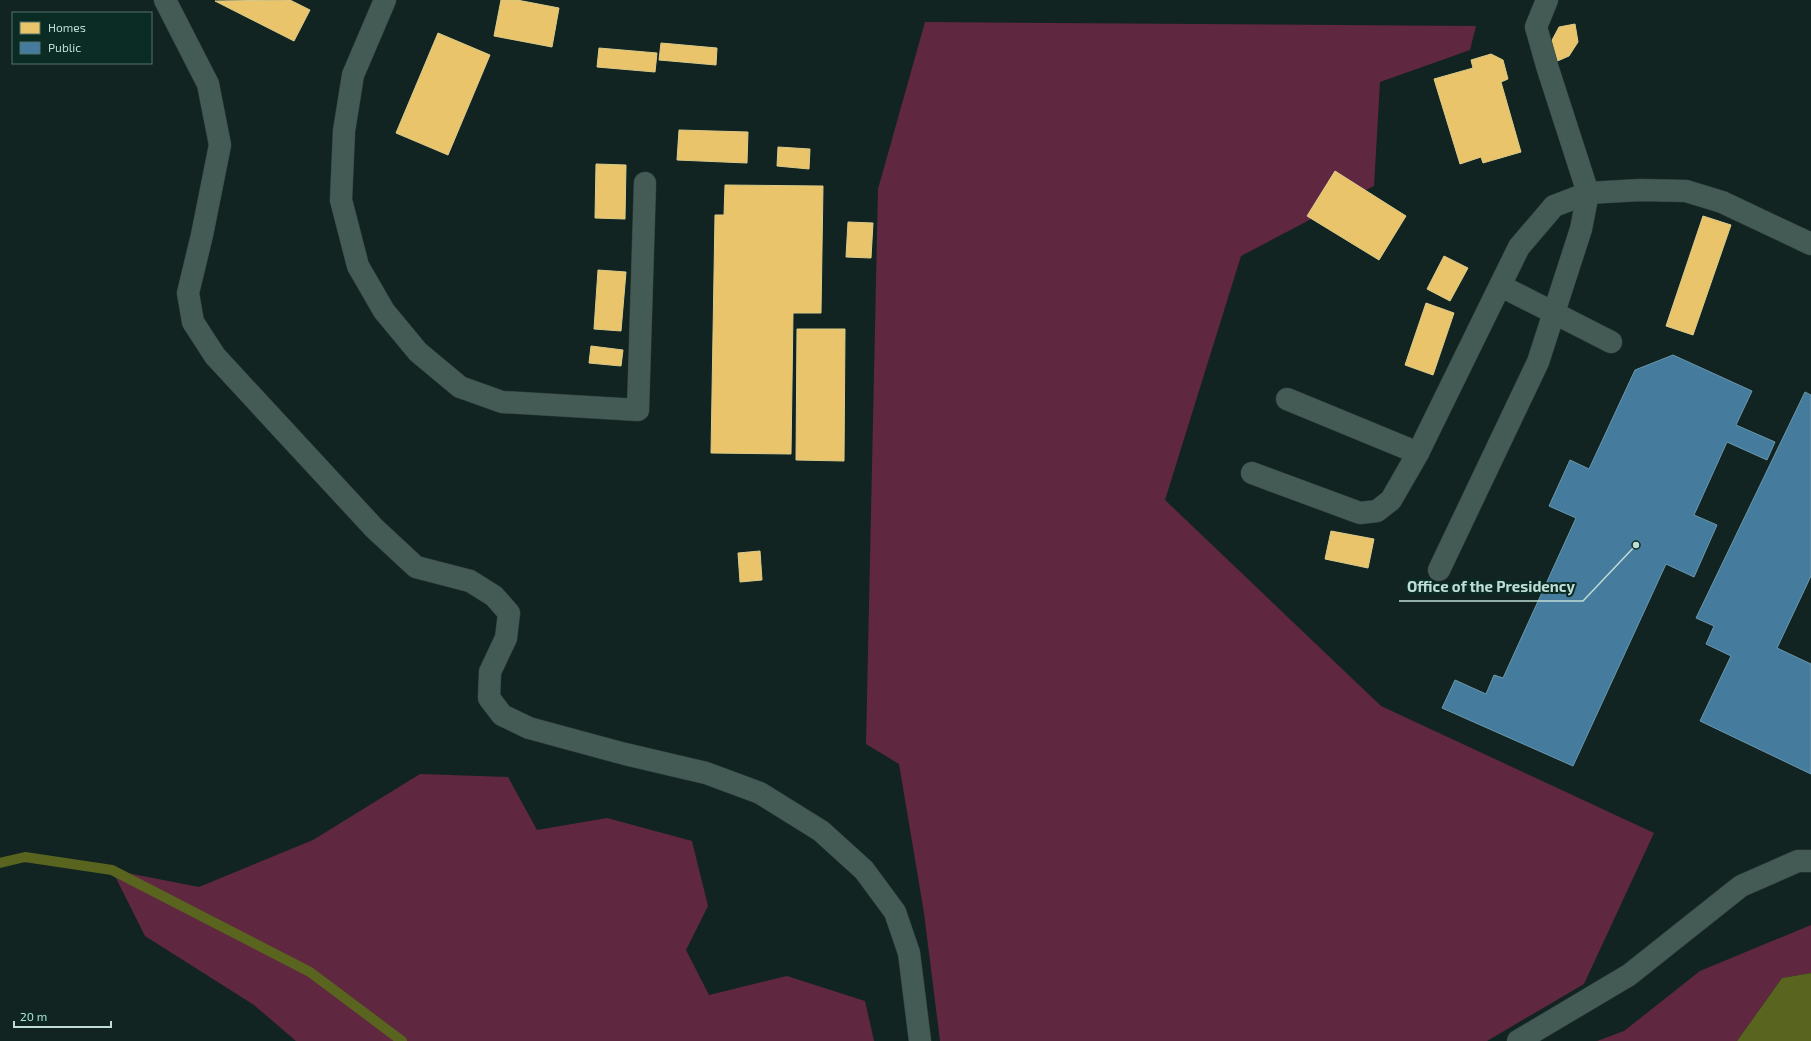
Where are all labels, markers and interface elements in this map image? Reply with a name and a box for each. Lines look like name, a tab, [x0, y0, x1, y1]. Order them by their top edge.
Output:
legend	[12, 12, 152, 64]
text: Homes	[48, 20, 86, 34]
text: Public	[48, 40, 81, 54]
callout: Office of the Presidency	[1399, 574, 1583, 601]
text: Office of the Presidency	[1407, 577, 1575, 596]
scale bar	[14, 1003, 111, 1029]
text: 20 m	[20, 1009, 47, 1023]

